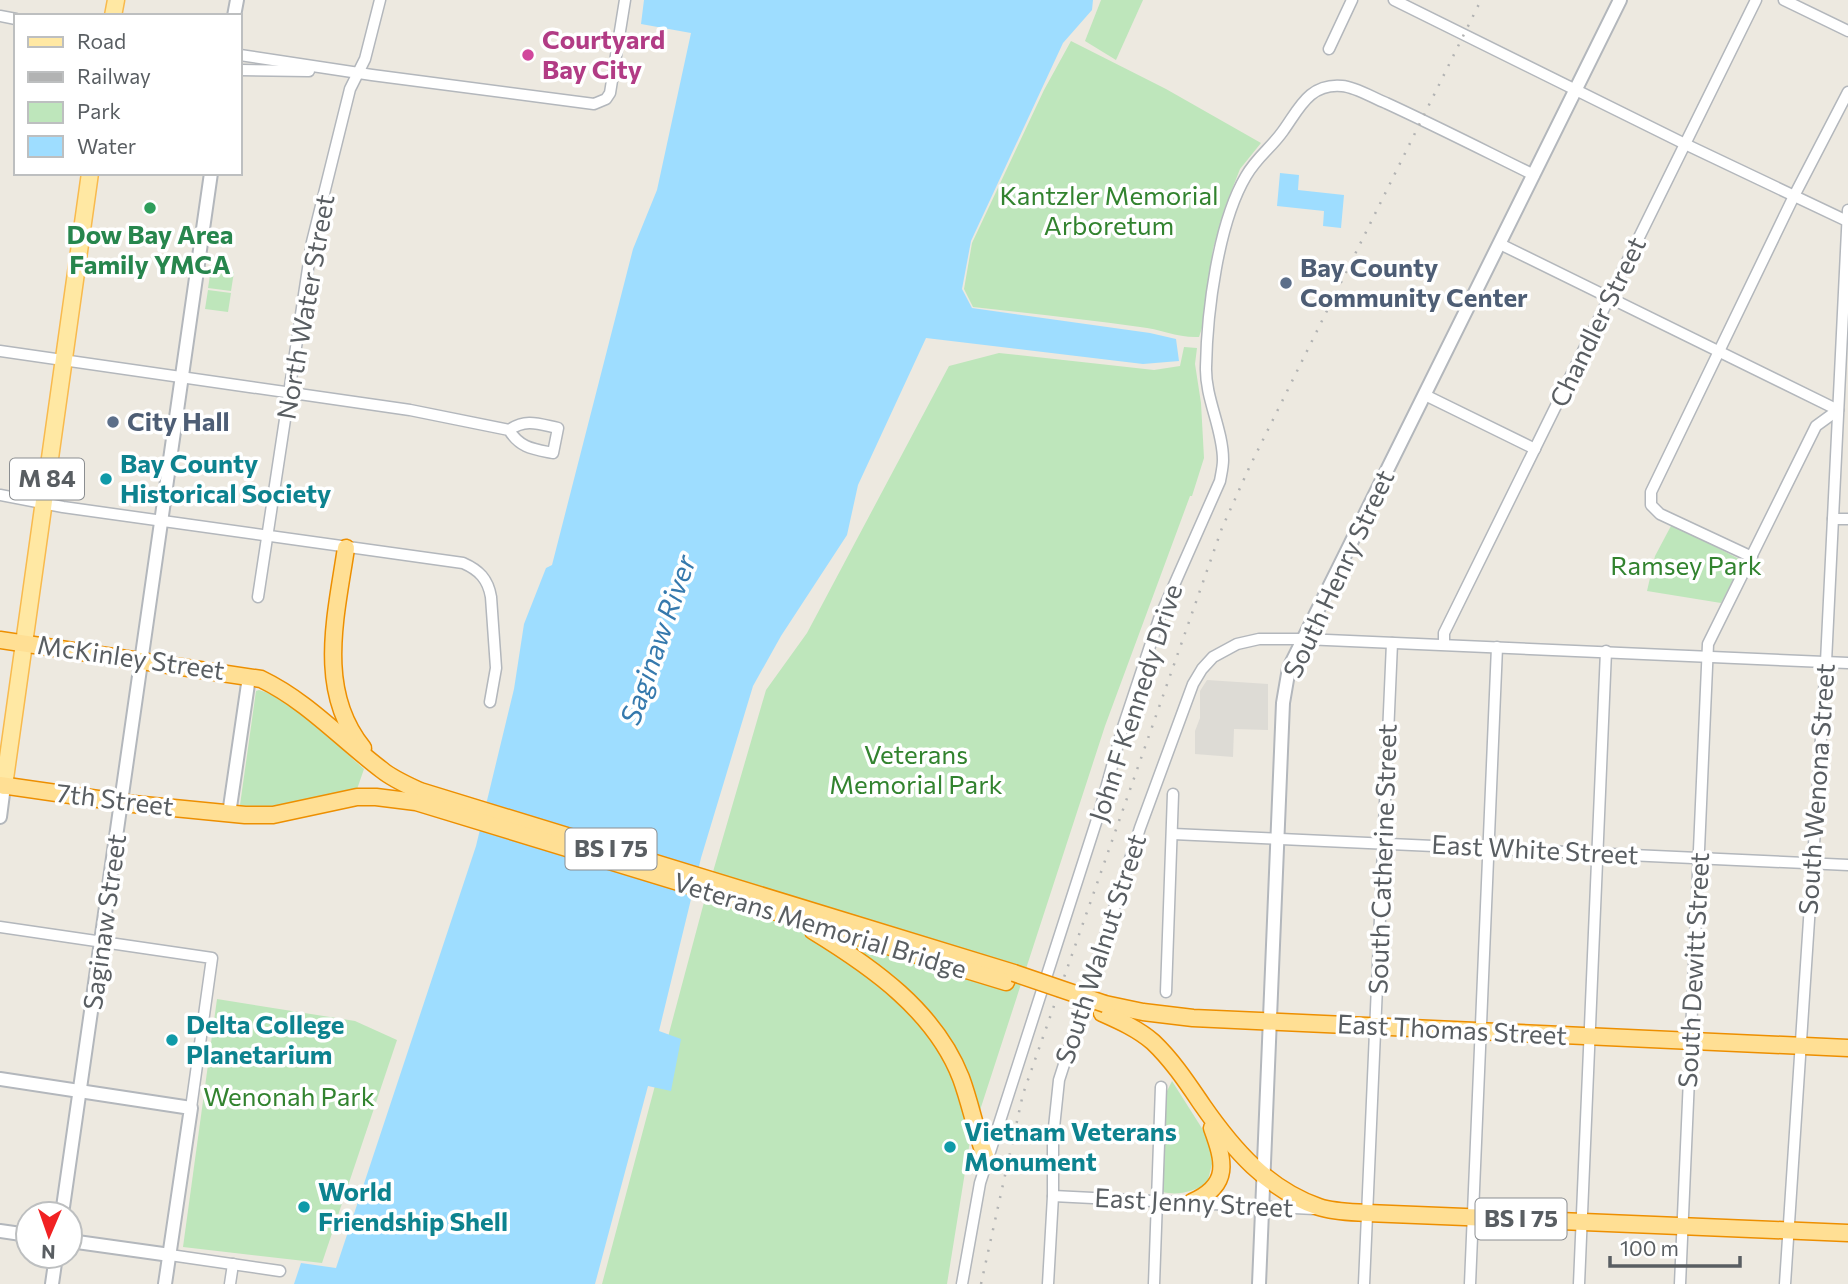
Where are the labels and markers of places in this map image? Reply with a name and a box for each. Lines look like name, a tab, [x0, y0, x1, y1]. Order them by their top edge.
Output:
place label: Courtyard Bay City	[542, 23, 665, 84]
marker: Courtyard Bay City	[520, 47, 536, 63]
marker: Dow Bay Area Family YMCA	[142, 200, 158, 216]
place label: Dow Bay Area Family YMCA	[67, 218, 233, 279]
place label: Bay County Community Center	[1300, 251, 1528, 312]
marker: Bay County Community Center	[1278, 275, 1294, 291]
place label: City Hall	[127, 405, 230, 436]
marker: City Hall	[105, 414, 121, 430]
place label: Bay County Historical Society	[120, 447, 331, 508]
marker: Bay County Historical Society	[98, 471, 114, 487]
place label: Delta College Planetarium	[186, 1008, 344, 1069]
marker: Delta College Planetarium	[164, 1032, 180, 1048]
place label: Vietnam Veterans Monument	[964, 1115, 1177, 1176]
marker: Vietnam Veterans Monument	[942, 1139, 958, 1155]
place label: World Friendship Shell	[318, 1175, 508, 1236]
marker: World Friendship Shell	[296, 1199, 312, 1215]

